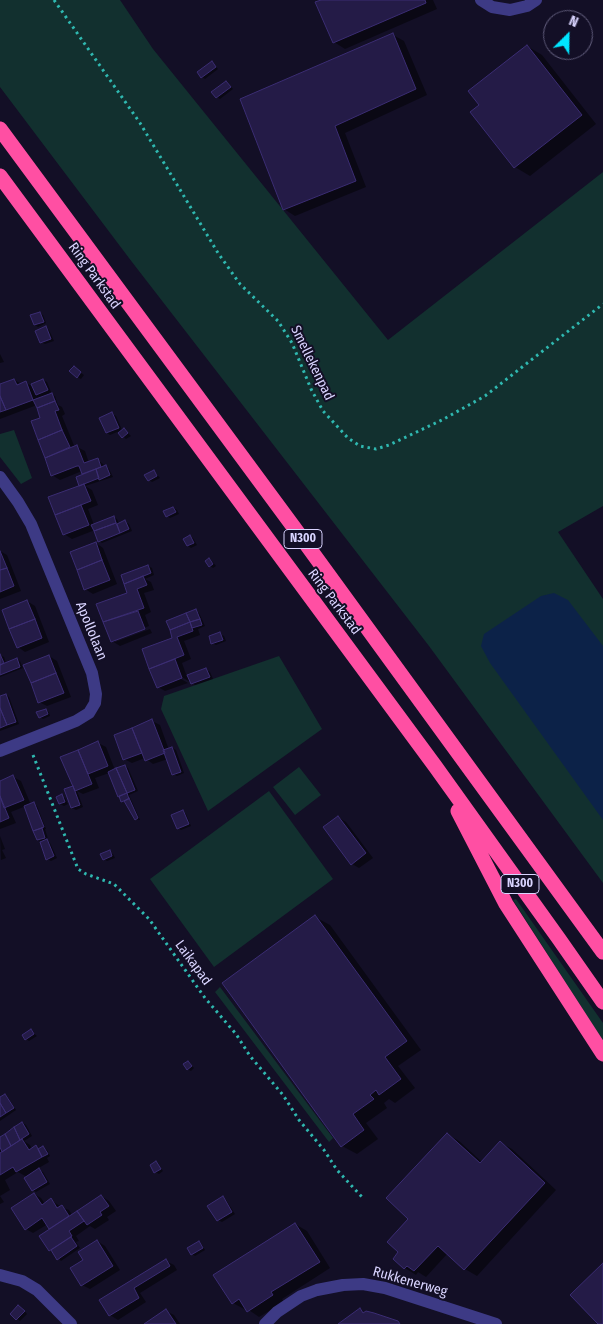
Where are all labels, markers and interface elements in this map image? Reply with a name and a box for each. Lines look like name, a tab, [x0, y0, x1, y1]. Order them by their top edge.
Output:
north arrow	[543, 10, 593, 60]
text: N	[566, 12, 581, 31]
street label: Ring Parkstad	[64, 240, 124, 312]
street label: Smellekenpad	[287, 323, 337, 403]
road number: N300	[284, 530, 322, 548]
street label: Ring Parkstad	[304, 566, 364, 638]
street label: Apollolaan	[72, 599, 110, 663]
road number: N300	[501, 874, 539, 894]
street label: Laikapad	[171, 937, 215, 989]
street label: Rukkenerweg	[371, 1263, 449, 1301]

